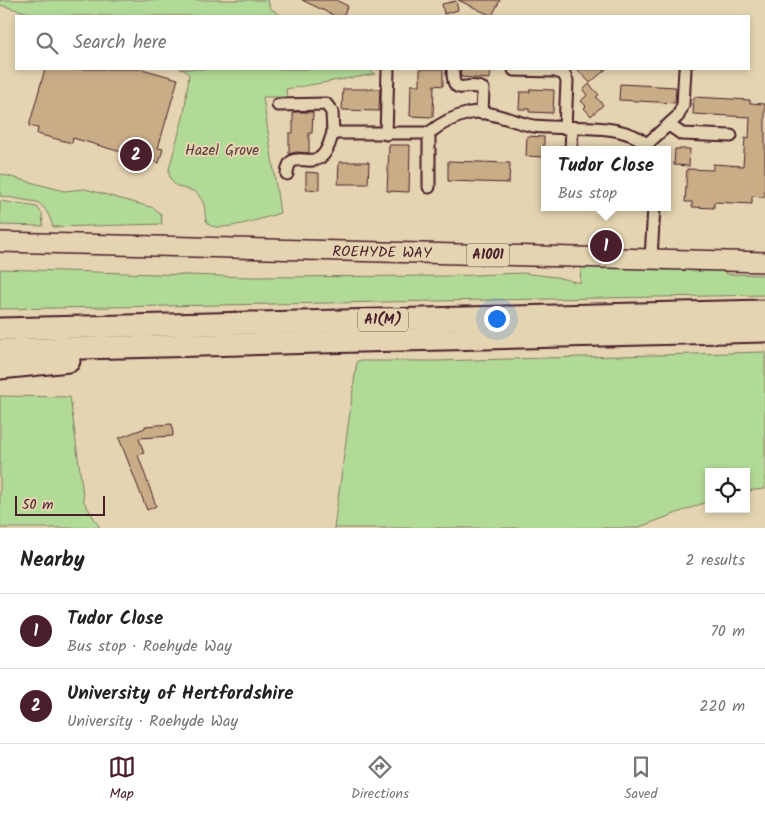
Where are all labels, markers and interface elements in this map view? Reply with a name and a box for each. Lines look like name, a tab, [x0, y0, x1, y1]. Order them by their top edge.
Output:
search box	[15, 15, 750, 70]
text: Search here	[73, 28, 167, 58]
icon: search	[33, 29, 61, 57]
pin: 2	[120, 136, 152, 174]
park label: Hazel Grove	[185, 139, 259, 163]
popup	[541, 146, 671, 211]
text: Tudor Close	[558, 151, 654, 181]
text: Bus stop	[558, 181, 617, 206]
pin: 1	[590, 227, 622, 265]
street label: ROEHYDE WAY	[332, 240, 433, 266]
road number: A1001	[467, 244, 509, 266]
your location	[484, 306, 510, 332]
road number: A1(M)	[358, 308, 408, 332]
map controls	[705, 468, 750, 513]
button: locate	[705, 468, 750, 513]
scale bar	[15, 493, 105, 516]
text: 50 m	[22, 494, 53, 516]
text: Nearby	[20, 544, 85, 577]
text: 2 results	[685, 548, 745, 573]
text: Tudor Close	[67, 604, 163, 634]
text: 1	[34, 619, 38, 644]
text: 70 m	[710, 619, 745, 644]
text: Bus stop · Roehyde Way	[67, 634, 232, 659]
text: University of Hertfordshire	[67, 679, 294, 709]
text: 2	[31, 694, 41, 719]
text: 220 m	[699, 694, 745, 719]
text: University · Roehyde Way	[67, 709, 238, 734]
tab: Map	[108, 753, 136, 805]
tab: Directions	[351, 753, 409, 805]
tab: Saved	[624, 753, 657, 805]

